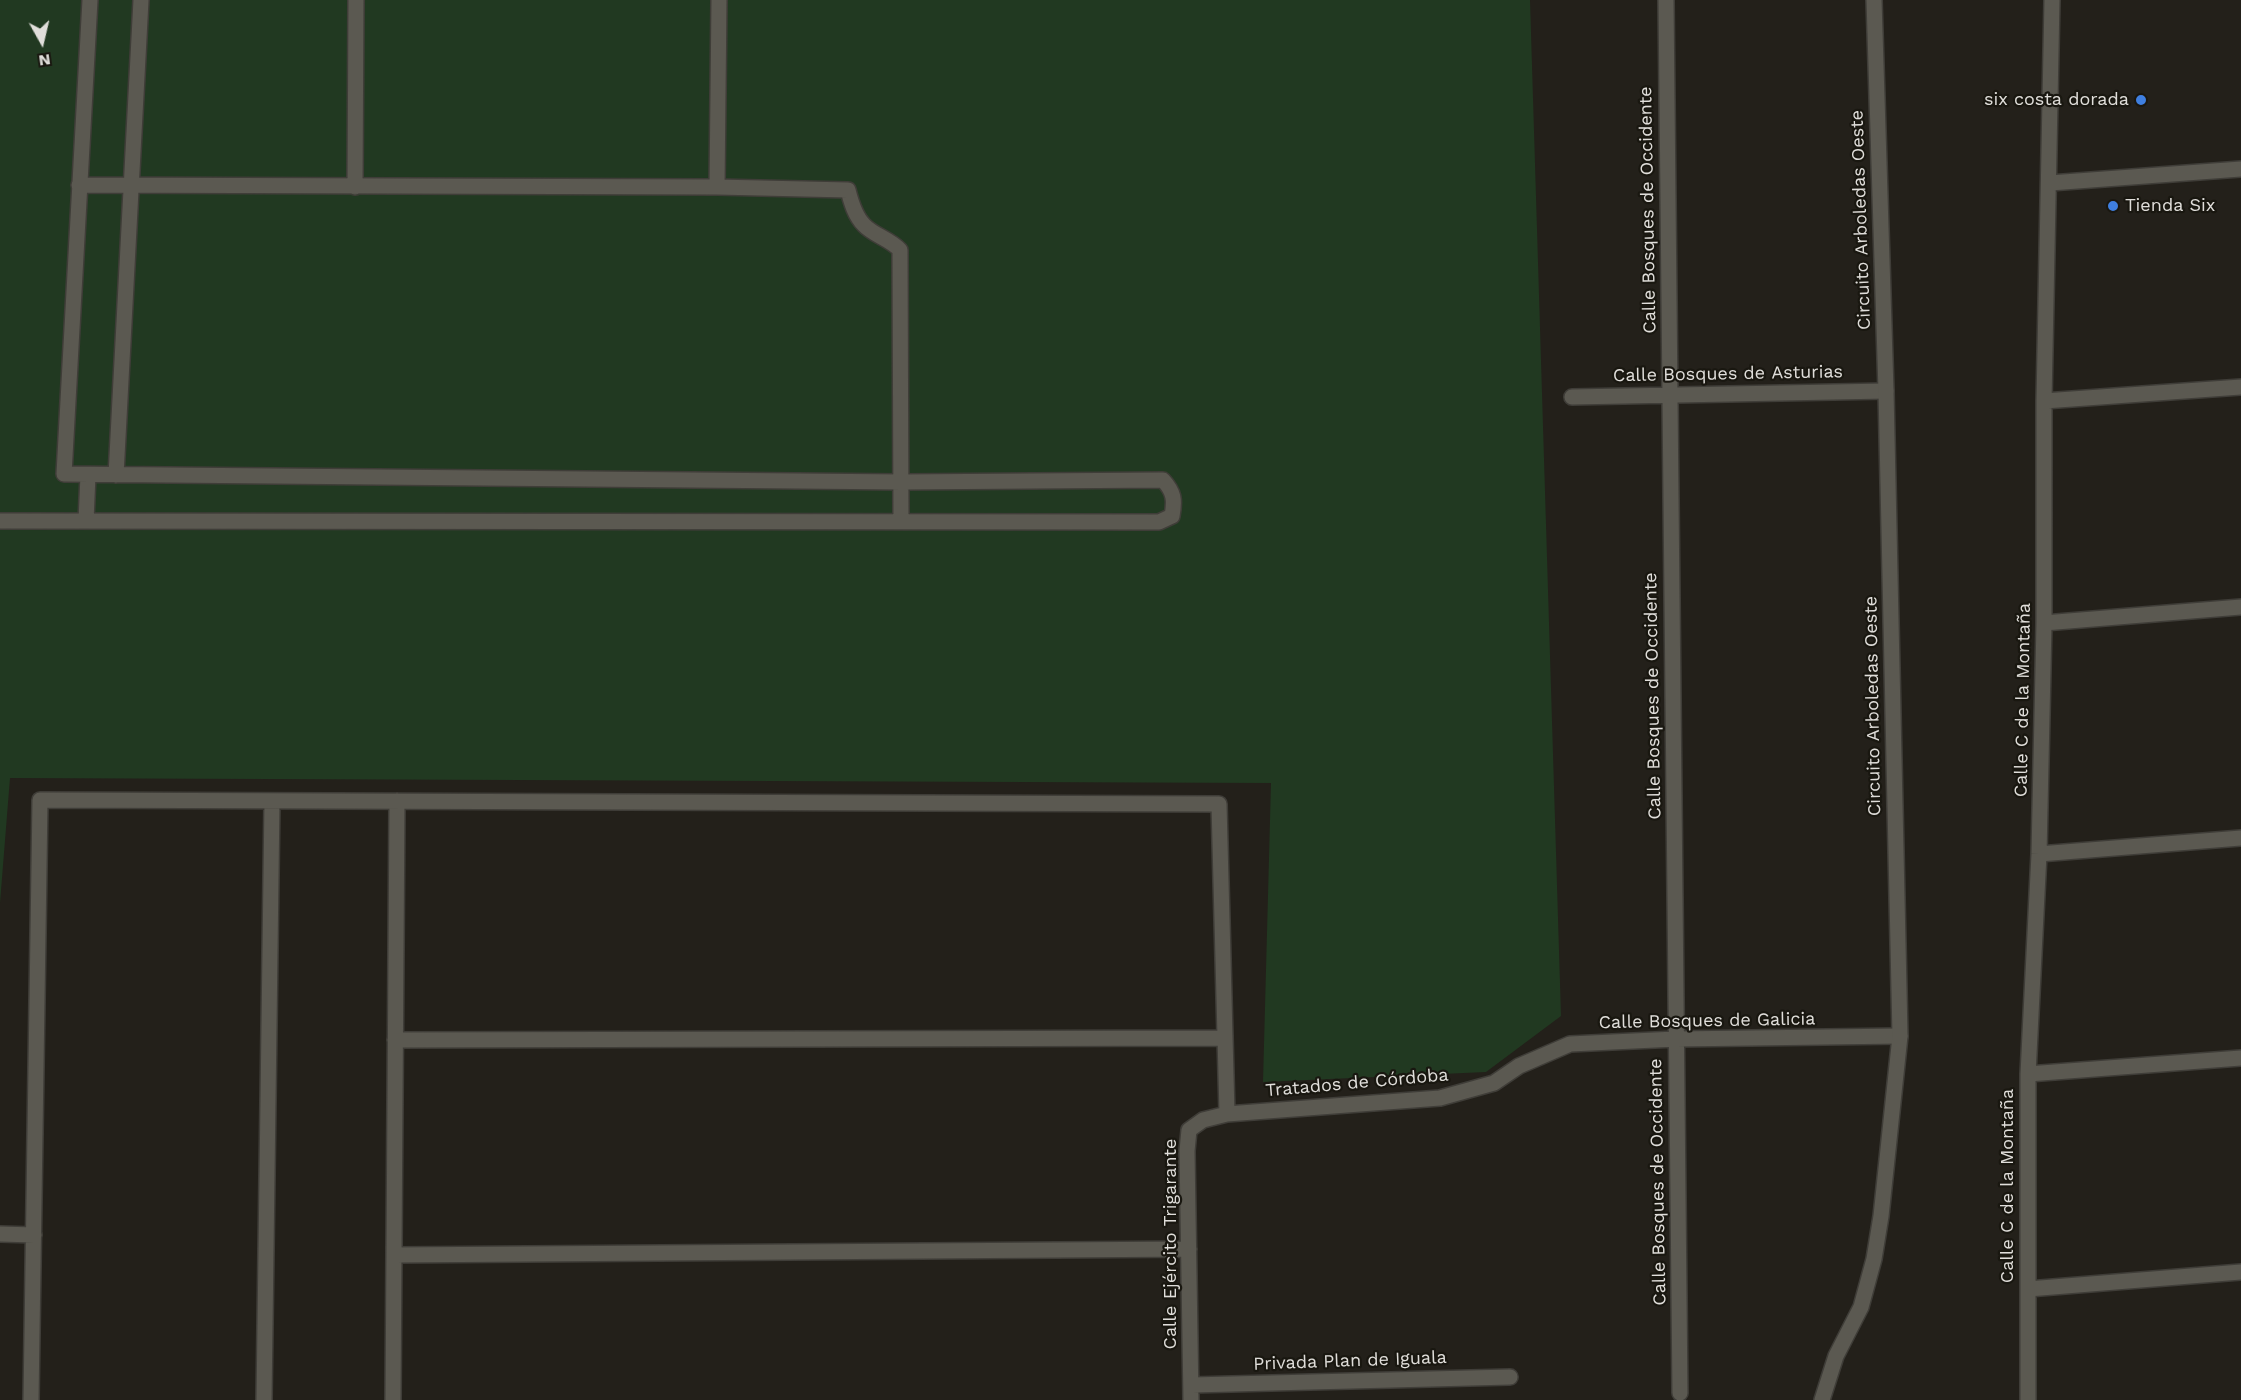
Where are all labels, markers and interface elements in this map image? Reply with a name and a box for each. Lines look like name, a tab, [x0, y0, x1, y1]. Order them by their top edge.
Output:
north arrow	[12, 12, 72, 72]
text: N	[37, 50, 52, 71]
street label: Calle Bosques de Occidente	[1635, 86, 1661, 334]
place label: six costa dorada	[1984, 89, 2129, 111]
marker: six costa dorada	[2134, 93, 2148, 107]
street label: Circuito Arboledas Oeste	[1846, 110, 1876, 330]
place label: Tienda Six	[2125, 195, 2215, 217]
marker: Tienda Six	[2106, 199, 2120, 213]
street label: Calle Bosques de Asturias	[1613, 361, 1843, 387]
street label: Calle Bosques de Occidente	[1640, 572, 1666, 820]
street label: Circuito Arboledas Oeste	[1860, 596, 1886, 816]
street label: Calle C de la Montaña	[2011, 603, 2035, 797]
street label: Calle Bosques de Galicia	[1598, 1008, 1816, 1034]
street label: Calle Bosques de Occidente	[1645, 1058, 1671, 1306]
street label: Tratados de Córdoba	[1265, 1064, 1449, 1102]
street label: Calle C de la Montaña	[1997, 1089, 2019, 1283]
street label: Calle Ejército Trigarante	[1160, 1139, 1182, 1349]
street label: Privada Plan de Iguala	[1253, 1347, 1447, 1375]

